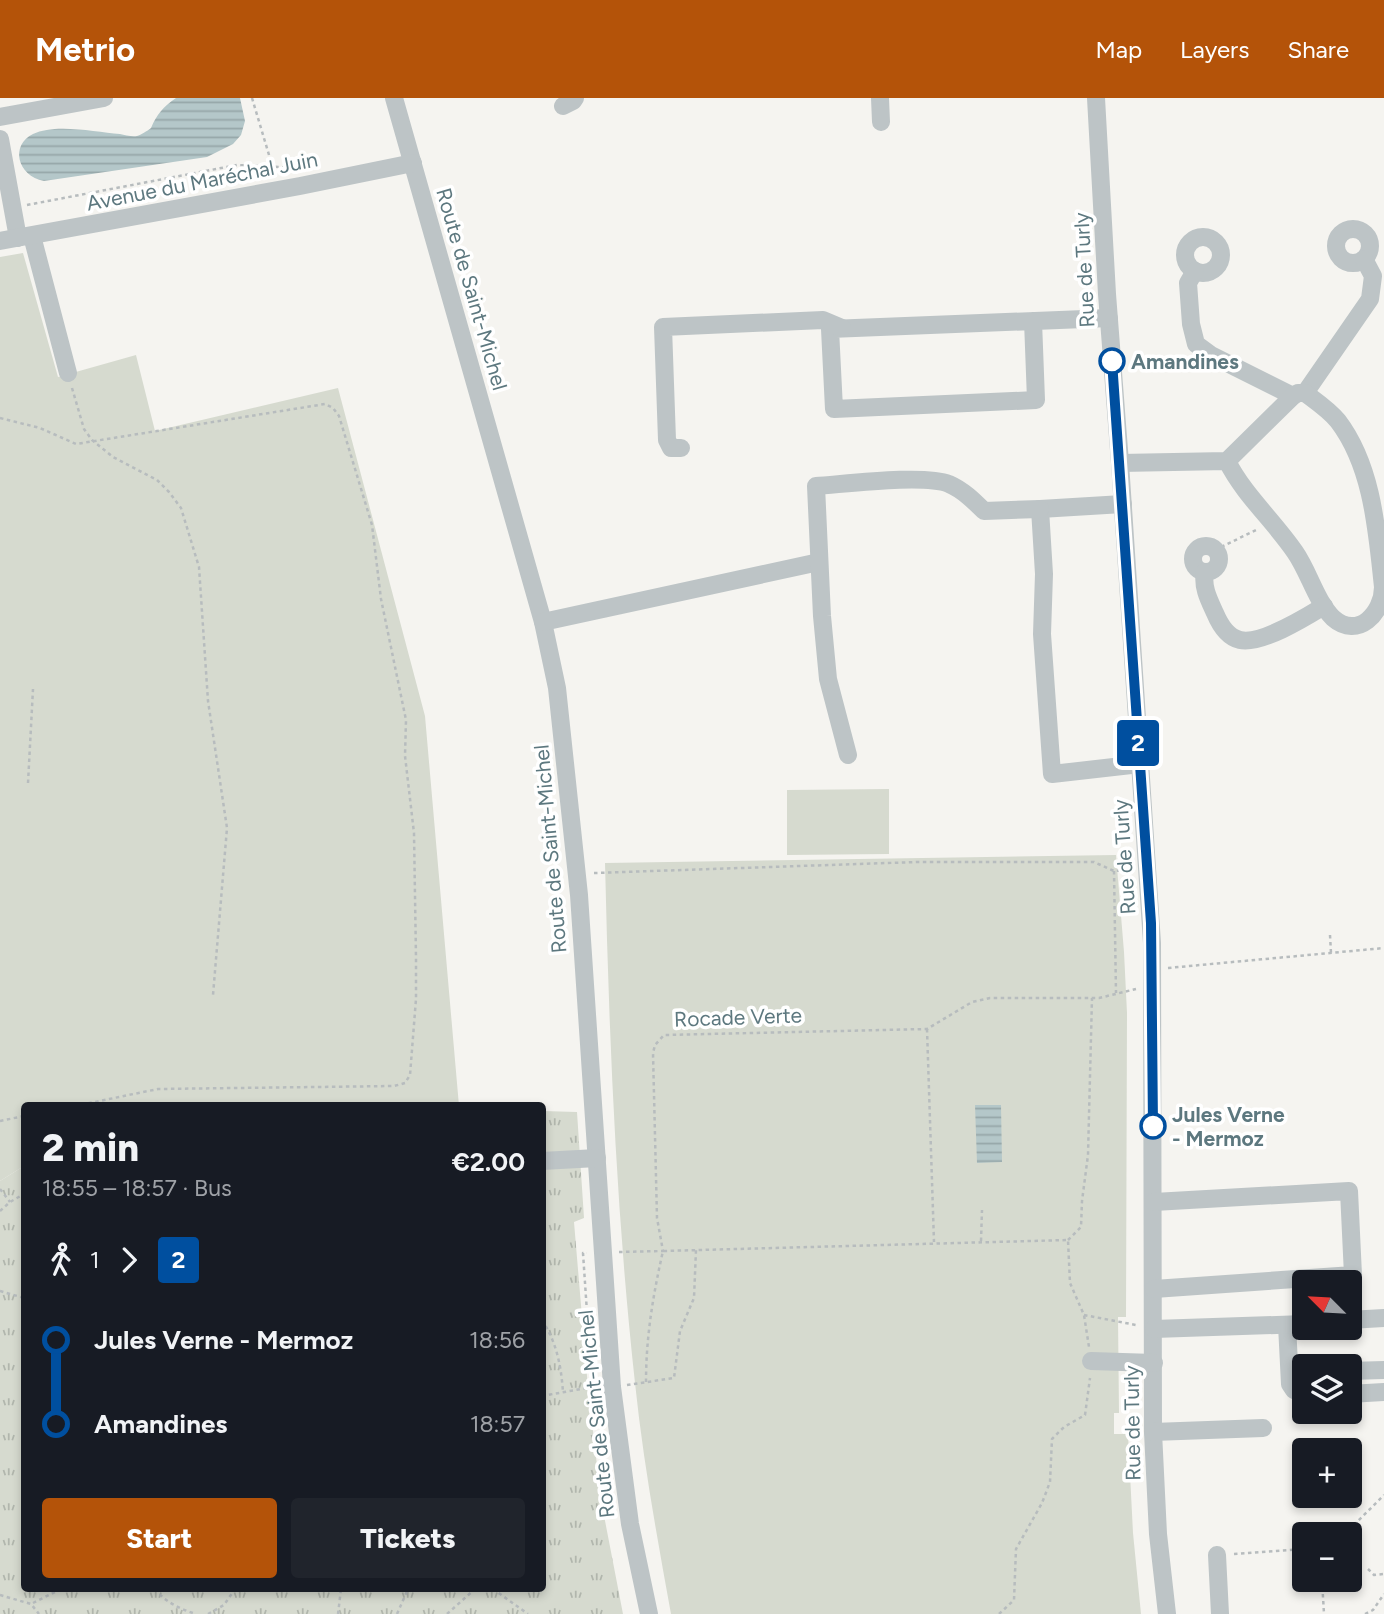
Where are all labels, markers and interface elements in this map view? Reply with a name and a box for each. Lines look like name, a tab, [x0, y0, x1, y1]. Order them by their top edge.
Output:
text: Metrio	[35, 30, 135, 69]
text: Map	[1095, 35, 1142, 64]
text: Layers	[1180, 35, 1249, 64]
text: Share	[1287, 35, 1349, 64]
street label: Avenue du Maréchal Juin	[84, 146, 320, 216]
street label: Route de Saint-Michel	[431, 185, 513, 393]
street label: Rue de Turly	[1068, 212, 1100, 328]
marker: Amandines	[1099, 348, 1125, 374]
place label: Amandines	[1131, 349, 1239, 374]
line badge: 2	[1115, 720, 1161, 766]
text: 2	[1131, 728, 1145, 757]
street label: Route de Saint-Michel	[528, 744, 572, 954]
street label: Rue de Turly	[1107, 798, 1141, 916]
street label: Rocade Verte	[674, 1002, 802, 1032]
place label: Jules Verne - Mermoz	[1172, 1102, 1285, 1151]
marker: Jules Verne - Mermoz	[1140, 1113, 1166, 1139]
text: 2 min	[42, 1125, 139, 1171]
text: €2.00	[452, 1146, 525, 1178]
text: 18:55 – 18:57 · Bus	[42, 1174, 232, 1202]
icon: walk	[42, 1241, 80, 1279]
icon: forward	[110, 1241, 148, 1279]
text: 2	[172, 1245, 185, 1274]
text: 1	[90, 1246, 100, 1274]
north arrow	[1292, 1270, 1362, 1340]
map controls	[1292, 1270, 1362, 1592]
street label: Route de Saint-Michel	[573, 1309, 619, 1519]
text: Jules Verne - Mermoz	[94, 1324, 353, 1356]
text: 18:56	[469, 1326, 525, 1354]
button: layers	[1292, 1354, 1362, 1424]
street label: Rue de Turly	[1118, 1365, 1146, 1481]
text: Amandines	[94, 1408, 227, 1440]
text: 18:57	[470, 1410, 525, 1438]
button: +	[1292, 1438, 1362, 1508]
button: Start	[42, 1498, 277, 1578]
button: Tickets	[291, 1498, 525, 1578]
button: −	[1292, 1522, 1362, 1592]

